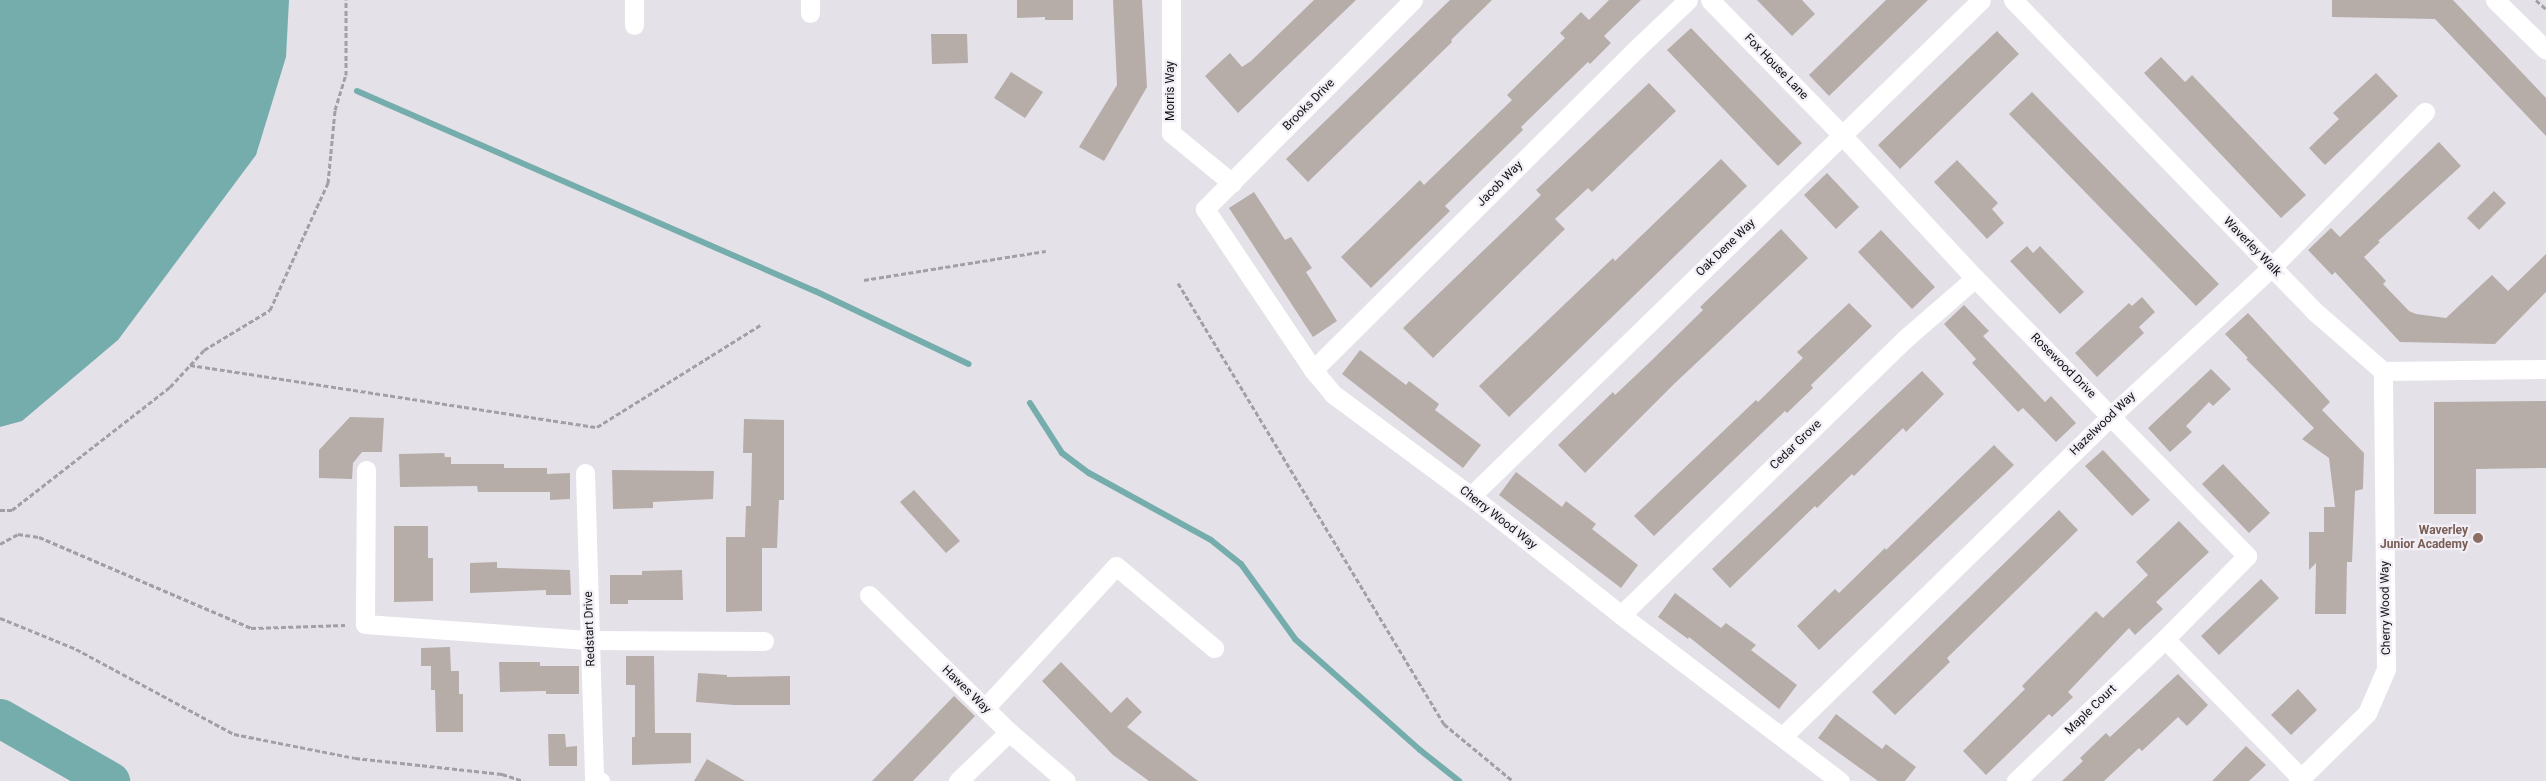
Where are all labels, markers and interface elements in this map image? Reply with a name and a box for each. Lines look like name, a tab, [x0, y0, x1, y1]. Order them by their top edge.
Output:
street label: Fox House Lane	[1741, 31, 1811, 103]
street label: Morris Way	[1164, 61, 1178, 121]
street label: Brooks Drive	[1280, 76, 1338, 134]
street label: Jacob Way	[1474, 158, 1526, 210]
street label: Waverley Walk	[2220, 214, 2284, 280]
street label: Oak Dene Way	[1693, 216, 1759, 280]
street label: Rosewood Drive	[2027, 330, 2099, 402]
street label: Hazelwood Way	[2067, 389, 2139, 459]
street label: Cedar Grove	[1767, 417, 1825, 473]
street label: Cherry Wood Way	[1456, 483, 1540, 553]
place label: Waverley Junior Academy	[2380, 524, 2468, 552]
marker: Waverley Junior Academy	[2472, 532, 2484, 544]
street label: Cherry Wood Way	[2378, 561, 2394, 655]
street label: Redstart Drive	[581, 591, 599, 667]
street label: Hawes Way	[939, 663, 993, 717]
street label: Maple Court	[2062, 682, 2120, 738]

